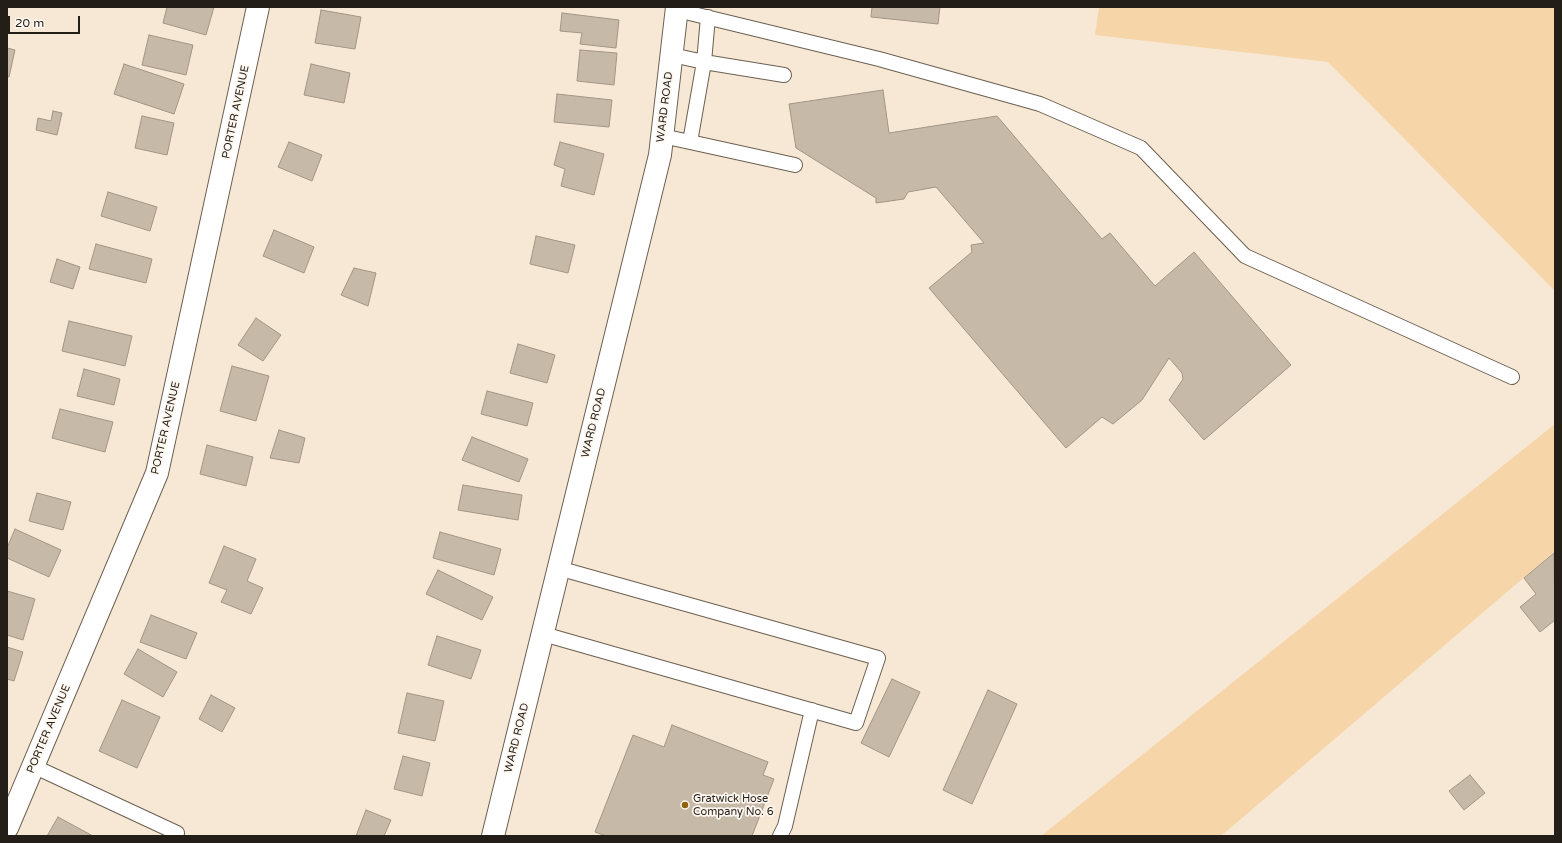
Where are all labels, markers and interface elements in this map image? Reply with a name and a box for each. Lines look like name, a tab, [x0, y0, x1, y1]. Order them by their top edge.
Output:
scale bar	[10, 8, 82, 34]
text: 20 m	[15, 16, 44, 30]
street label: PORTER AVENUE	[220, 64, 252, 160]
street label: WARD ROAD	[654, 71, 676, 143]
street label: PORTER AVENUE	[149, 380, 183, 476]
street label: WARD ROAD	[579, 387, 609, 459]
street label: PORTER AVENUE	[24, 683, 74, 775]
street label: WARD ROAD	[502, 702, 532, 774]
place label: Gratwick Hose Company No. 6	[693, 792, 774, 818]
marker: Gratwick Hose Company No. 6	[680, 800, 690, 810]

